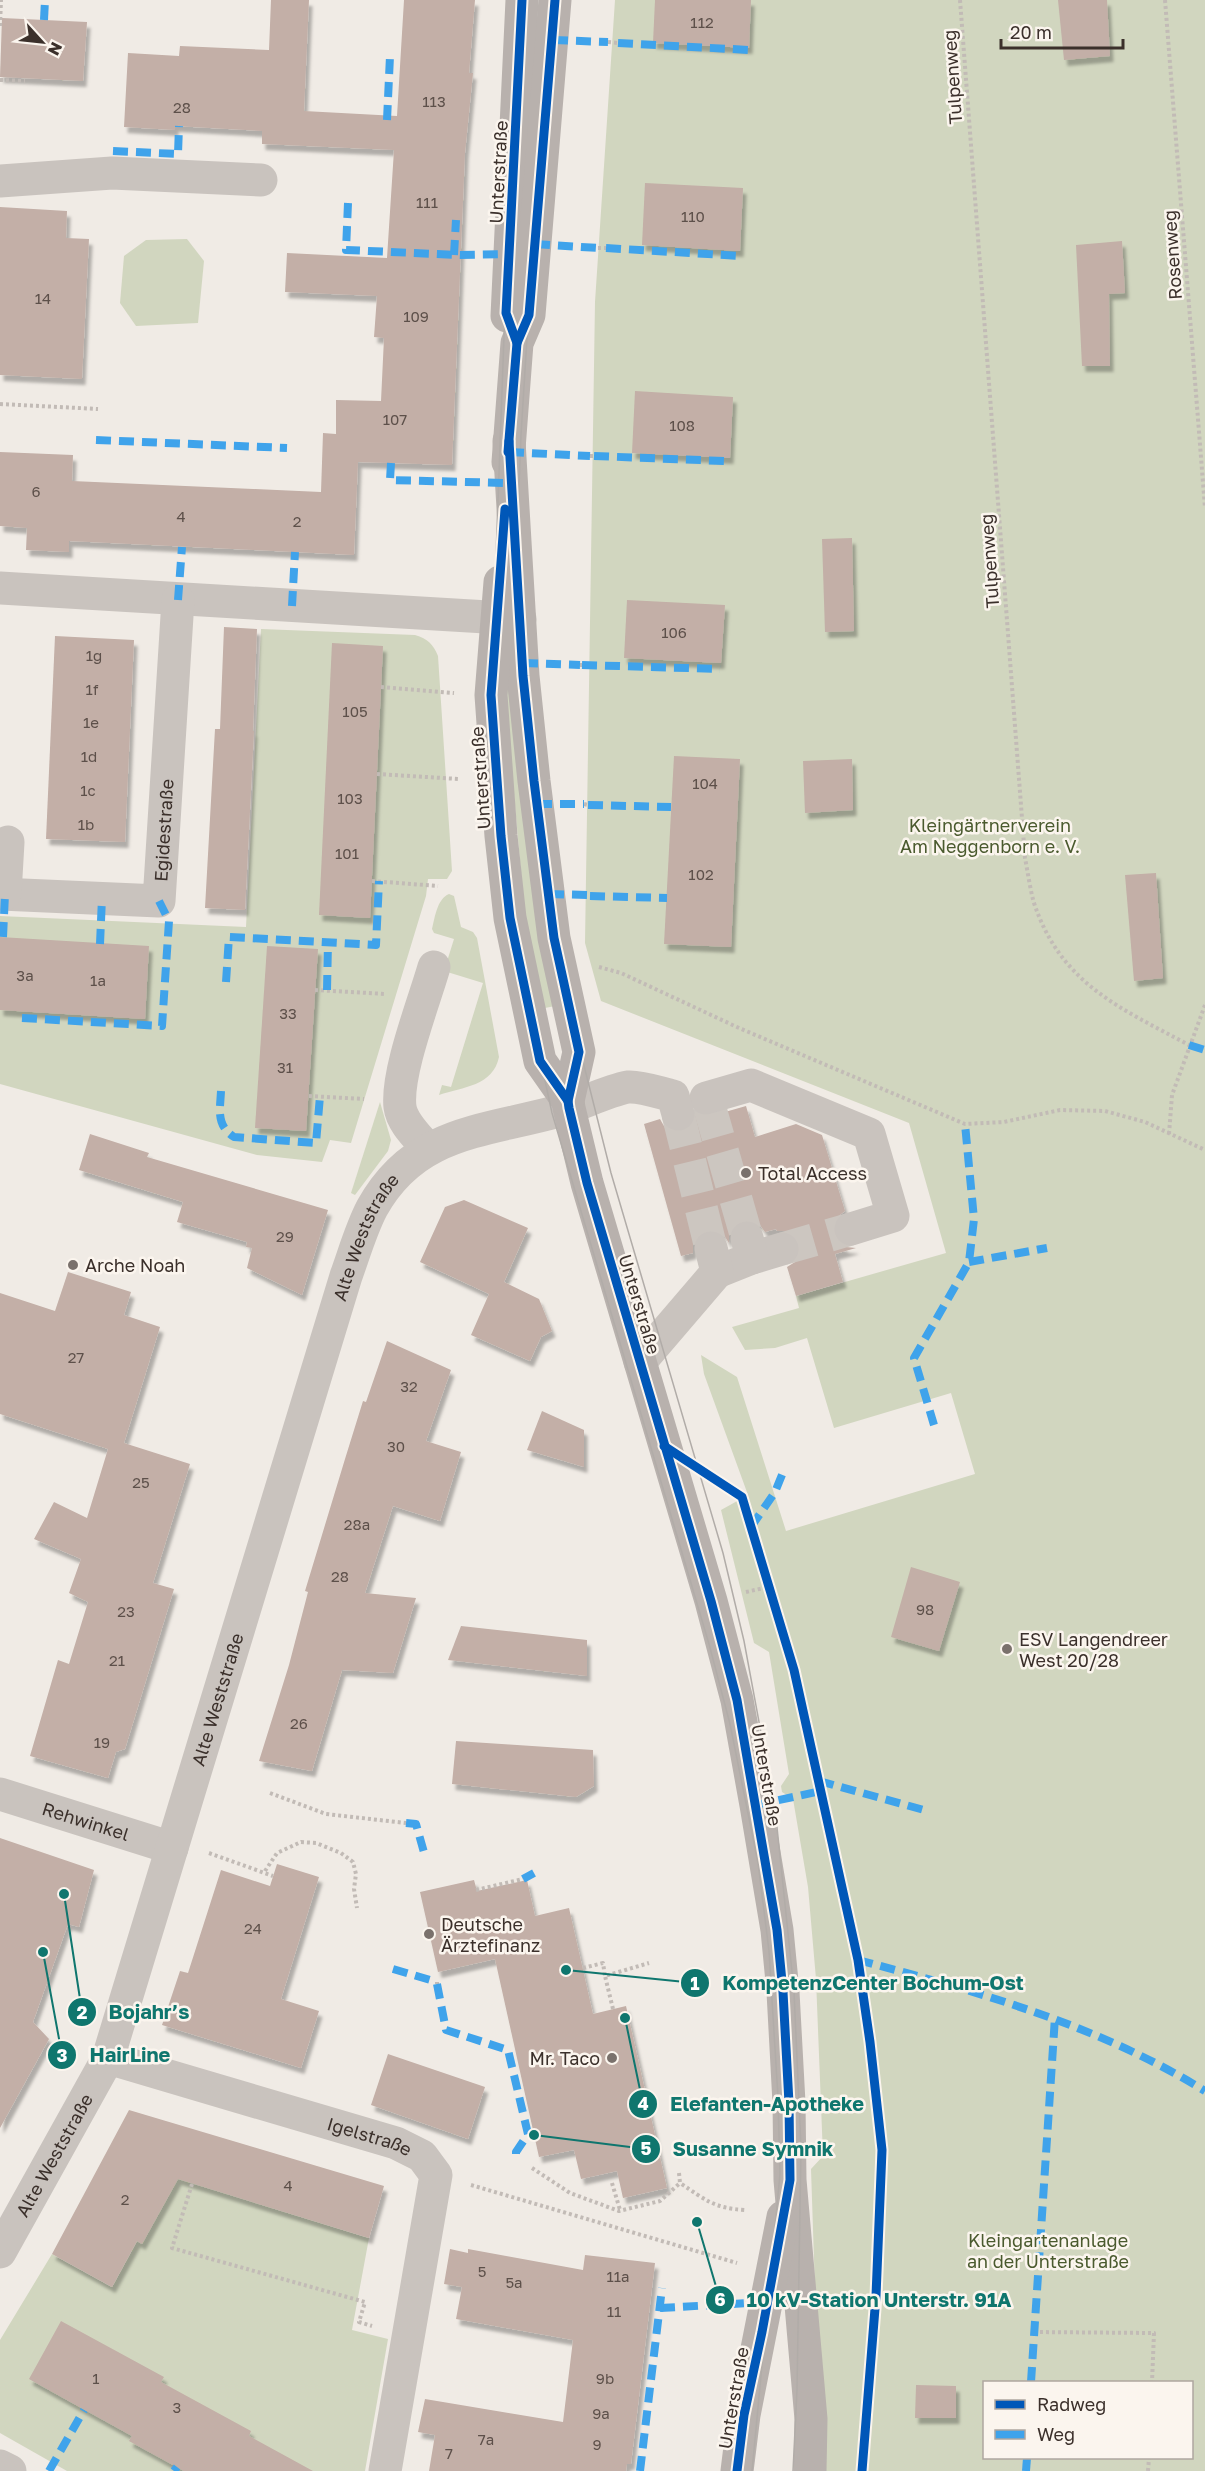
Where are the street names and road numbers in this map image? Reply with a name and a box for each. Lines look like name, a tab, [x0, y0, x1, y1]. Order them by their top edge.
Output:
street label: Tulpenweg	[938, 29, 966, 125]
street label: Unterstraße	[484, 120, 512, 224]
street label: Rosenweg	[1158, 210, 1186, 300]
street label: Tulpenweg	[975, 513, 1003, 609]
street label: Unterstraße	[465, 726, 495, 830]
street label: Egidestraße	[149, 778, 178, 882]
street label: Alte Weststraße	[328, 1169, 403, 1303]
street label: Unterstraße	[614, 1251, 666, 1357]
street label: Alte Weststraße	[187, 1630, 248, 1768]
street label: Unterstraße	[747, 1722, 787, 1828]
street label: Rehwinkel	[40, 1797, 132, 1845]
street label: Alte Weststraße	[11, 2090, 97, 2221]
street label: Igelstraße	[325, 2112, 416, 2160]
street label: Unterstraße	[713, 2345, 753, 2451]

